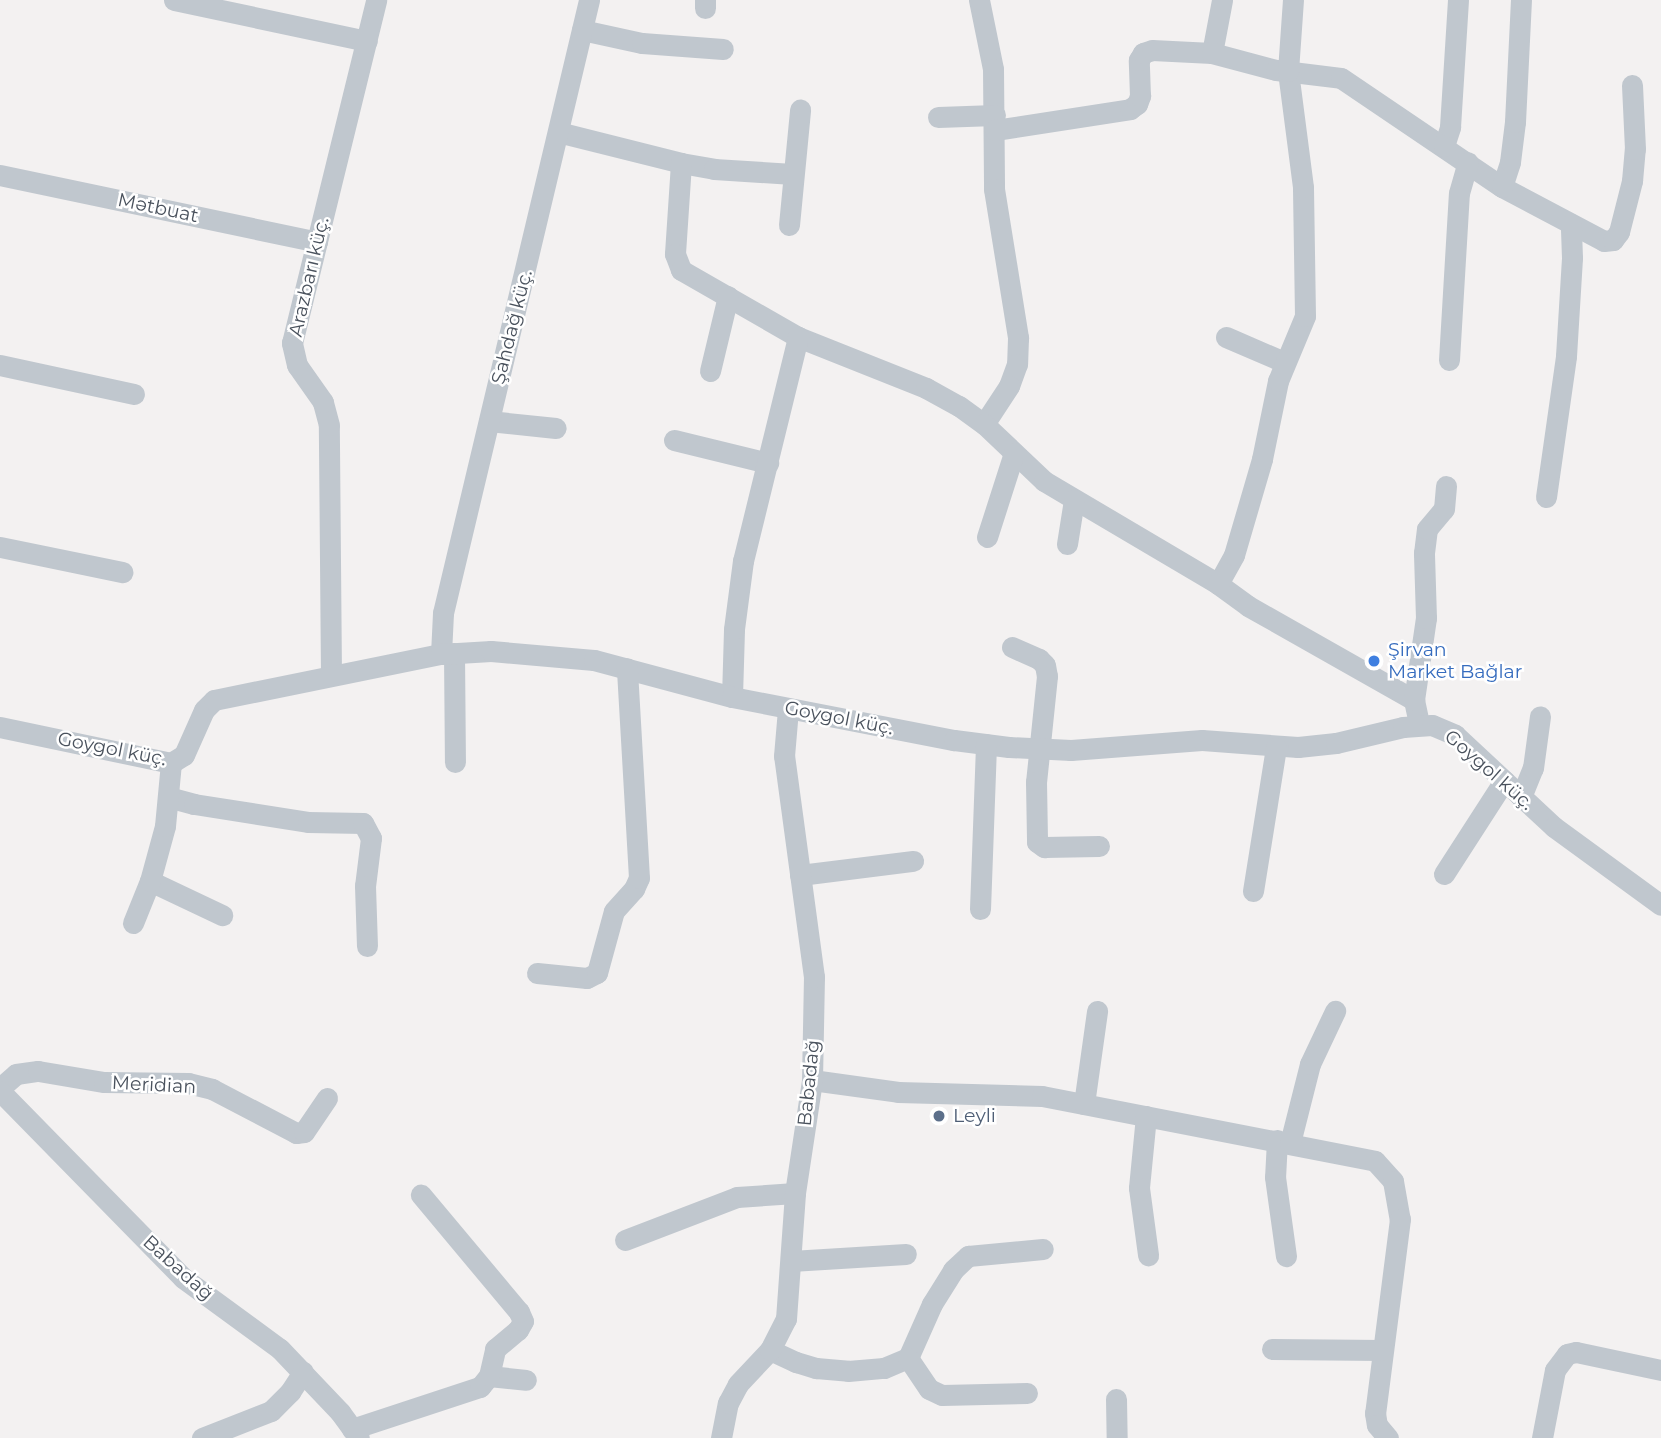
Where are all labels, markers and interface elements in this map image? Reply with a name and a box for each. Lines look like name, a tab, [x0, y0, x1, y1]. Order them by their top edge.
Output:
street label: Mətbuat	[116, 188, 200, 228]
street label: Arazbarı küç.	[284, 215, 334, 339]
street label: Şahdağ küç.	[487, 268, 537, 386]
place label: Şirvan Market Bağlar	[1388, 639, 1522, 683]
marker: Şirvan Market Bağlar	[1366, 653, 1382, 669]
street label: Goygol küç.	[783, 696, 895, 740]
street label: Goygol küç.	[1440, 725, 1538, 815]
street label: Goygol küç.	[56, 727, 168, 771]
street label: Babadağ	[793, 1039, 825, 1127]
street label: Meridian	[111, 1071, 197, 1099]
place label: Leyli	[953, 1105, 996, 1127]
marker: Leyli	[931, 1108, 947, 1124]
street label: Babadağ	[138, 1231, 218, 1305]

